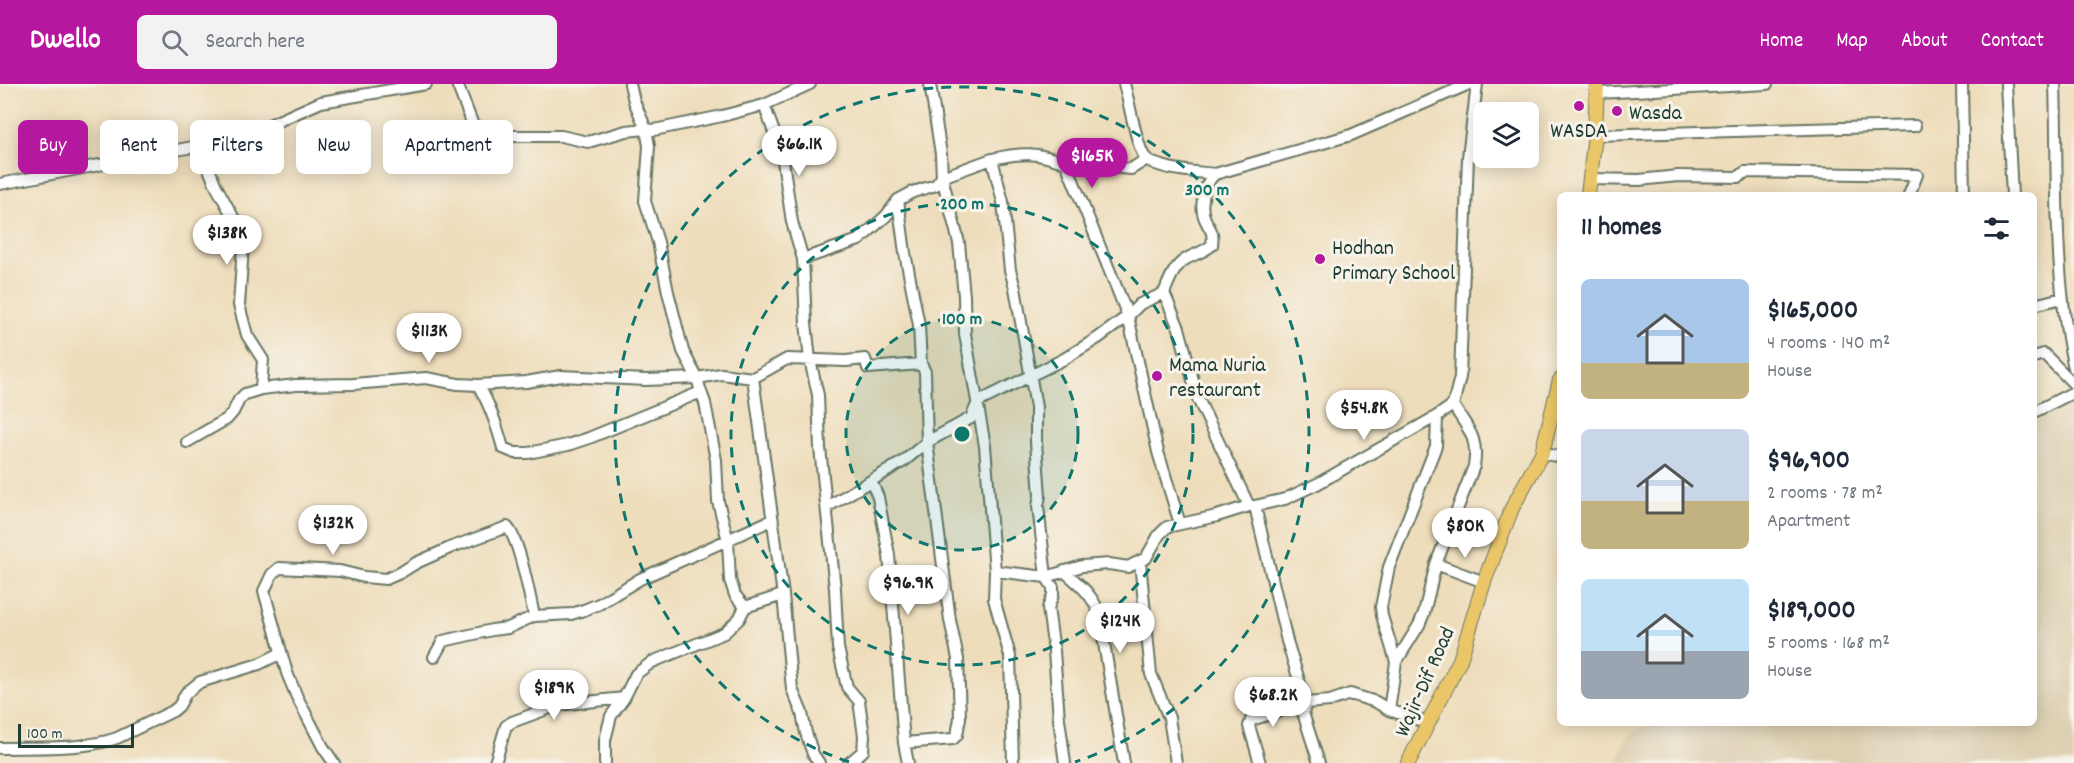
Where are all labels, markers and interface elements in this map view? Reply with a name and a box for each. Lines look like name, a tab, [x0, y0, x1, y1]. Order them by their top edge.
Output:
search box	[137, 15, 557, 69]
text: Dwello	[30, 22, 101, 62]
icon: search	[158, 26, 191, 59]
text: Search here	[206, 27, 305, 58]
text: Home	[1759, 27, 1803, 57]
text: Map	[1836, 27, 1868, 57]
text: About	[1901, 27, 1948, 57]
text: Contact	[1981, 27, 2044, 57]
marker: WASDA	[1572, 99, 1586, 113]
place label: Wasda	[1629, 99, 1683, 130]
map controls	[1473, 102, 1539, 168]
button: layers	[1473, 102, 1539, 168]
marker: Wasda	[1610, 104, 1624, 118]
place label: WASDA	[1550, 117, 1608, 148]
chip: Buy	[18, 120, 88, 174]
chip: Rent	[100, 120, 178, 174]
chip: Filters	[190, 120, 284, 174]
chip: New	[296, 120, 371, 174]
chip: Apartment	[383, 120, 513, 174]
pin: $66.1K	[750, 126, 848, 177]
text: $66.1K	[776, 131, 822, 159]
pin: $165K	[1050, 138, 1134, 189]
text: $165K	[1071, 143, 1113, 171]
text: 300 m	[1185, 179, 1229, 204]
text: 200 m	[940, 193, 984, 218]
text: 11 homes	[1581, 210, 1662, 247]
icon: filters	[1980, 212, 2013, 245]
pin: $138K	[185, 215, 269, 266]
text: $138K	[207, 220, 247, 248]
place label: Hodhan Primary School	[1332, 234, 1455, 290]
marker: Hodhan Primary School	[1313, 252, 1327, 266]
text: $165,000	[1767, 293, 1858, 330]
icon: home	[1629, 303, 1701, 375]
text: 100 m	[942, 308, 982, 333]
pin: $113K	[387, 313, 471, 364]
text: $113K	[410, 318, 448, 346]
text: 4 rooms · 140 m²	[1767, 330, 1890, 358]
place label: Mama Nuria restaurant	[1169, 351, 1266, 407]
text: House	[1767, 358, 1812, 386]
marker: Mama Nuria restaurant	[1150, 369, 1164, 383]
pin: $54.8K	[1315, 390, 1413, 441]
text: $54.8K	[1340, 395, 1388, 423]
centre of rings	[952, 424, 972, 444]
text: $96,900	[1767, 443, 1850, 480]
icon: home	[1629, 453, 1701, 525]
text: 2 rooms · 78 m²	[1767, 480, 1883, 508]
pin: $132K	[291, 505, 375, 556]
pin: $80K	[1429, 508, 1501, 559]
text: Apartment	[1767, 508, 1850, 536]
text: $132K	[312, 510, 354, 538]
text: $80K	[1446, 513, 1484, 541]
pin: $96.9K	[859, 565, 957, 616]
text: $96.9K	[883, 570, 933, 598]
text: $189,000	[1767, 593, 1856, 630]
pin: $124K	[1078, 603, 1162, 654]
icon: home	[1629, 603, 1701, 675]
text: $124K	[1100, 608, 1140, 636]
street label: Wajir-Dif Road	[1388, 622, 1464, 743]
text: 5 rooms · 168 m²	[1767, 630, 1890, 658]
text: House	[1767, 658, 1812, 686]
pin: $189K	[512, 670, 596, 721]
text: $189K	[534, 675, 574, 703]
pin: $68.2K	[1224, 677, 1322, 728]
text: $68.2K	[1248, 682, 1298, 710]
scale bar	[18, 721, 134, 748]
text: 100 m	[27, 723, 63, 746]

